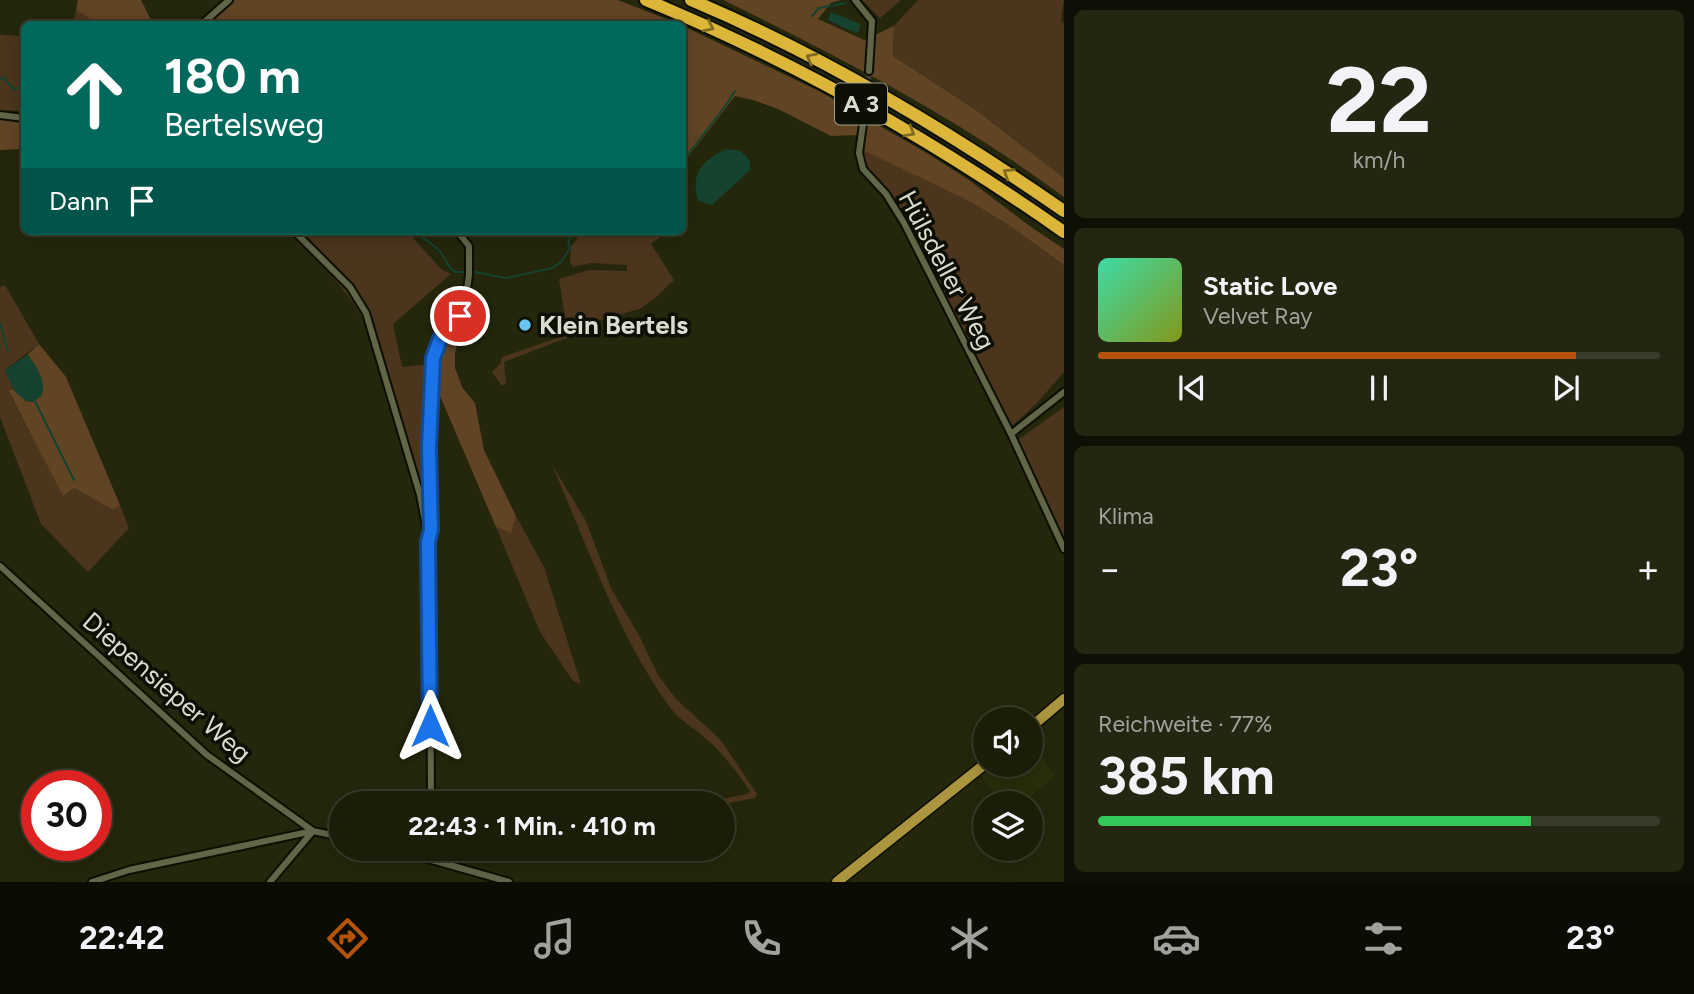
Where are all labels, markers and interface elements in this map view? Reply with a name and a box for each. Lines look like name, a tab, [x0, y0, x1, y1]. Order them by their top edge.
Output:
one-way arrow	[702, 19, 714, 33]
text: 180 m	[164, 46, 301, 105]
text: 22	[1326, 46, 1432, 155]
icon: ahead	[49, 49, 140, 140]
one-way arrow	[806, 53, 818, 67]
road number: A 3	[835, 84, 887, 124]
text: Bertelsweg	[164, 106, 324, 144]
one-way arrow	[903, 124, 916, 137]
text: km/h	[1353, 146, 1405, 174]
one-way arrow	[1002, 168, 1015, 181]
icon: arrive	[123, 182, 161, 220]
text: Dann	[49, 185, 109, 217]
street label: Hülsdeller Weg	[892, 185, 1002, 355]
text: Static Love	[1203, 270, 1337, 302]
pin	[430, 286, 490, 346]
icon: arrive	[441, 297, 479, 335]
text: Velvet Ray	[1203, 302, 1312, 330]
place label: Klein Bertels	[539, 309, 688, 341]
marker: Klein Bertels	[517, 317, 533, 333]
icon: previous	[1173, 369, 1211, 407]
icon: pause	[1360, 369, 1398, 407]
icon: next	[1547, 369, 1585, 407]
text: Klima	[1098, 502, 1154, 530]
text: 23°	[1340, 537, 1418, 599]
text: −	[1098, 546, 1122, 592]
text: +	[1636, 546, 1660, 592]
street label: Diepensieper Weg	[76, 605, 258, 769]
position arrow	[393, 689, 467, 763]
map controls	[973, 707, 1043, 861]
button: sound	[973, 707, 1043, 777]
text: Reichweite · 77%	[1098, 710, 1272, 738]
text: 385 km	[1098, 745, 1275, 807]
speed limit sign: 30	[21, 770, 112, 861]
button: layers	[973, 791, 1043, 861]
text: 22:43 · 1 Min. · 410 m	[408, 810, 656, 842]
icon: directions	[323, 914, 372, 963]
icon: music	[530, 914, 579, 963]
icon: phone	[737, 914, 786, 963]
icon: climate	[945, 914, 994, 963]
icon: car	[1152, 914, 1201, 963]
icon: filters	[1359, 914, 1408, 963]
text: 22:42	[79, 919, 165, 957]
text: 23°	[1566, 919, 1615, 957]

